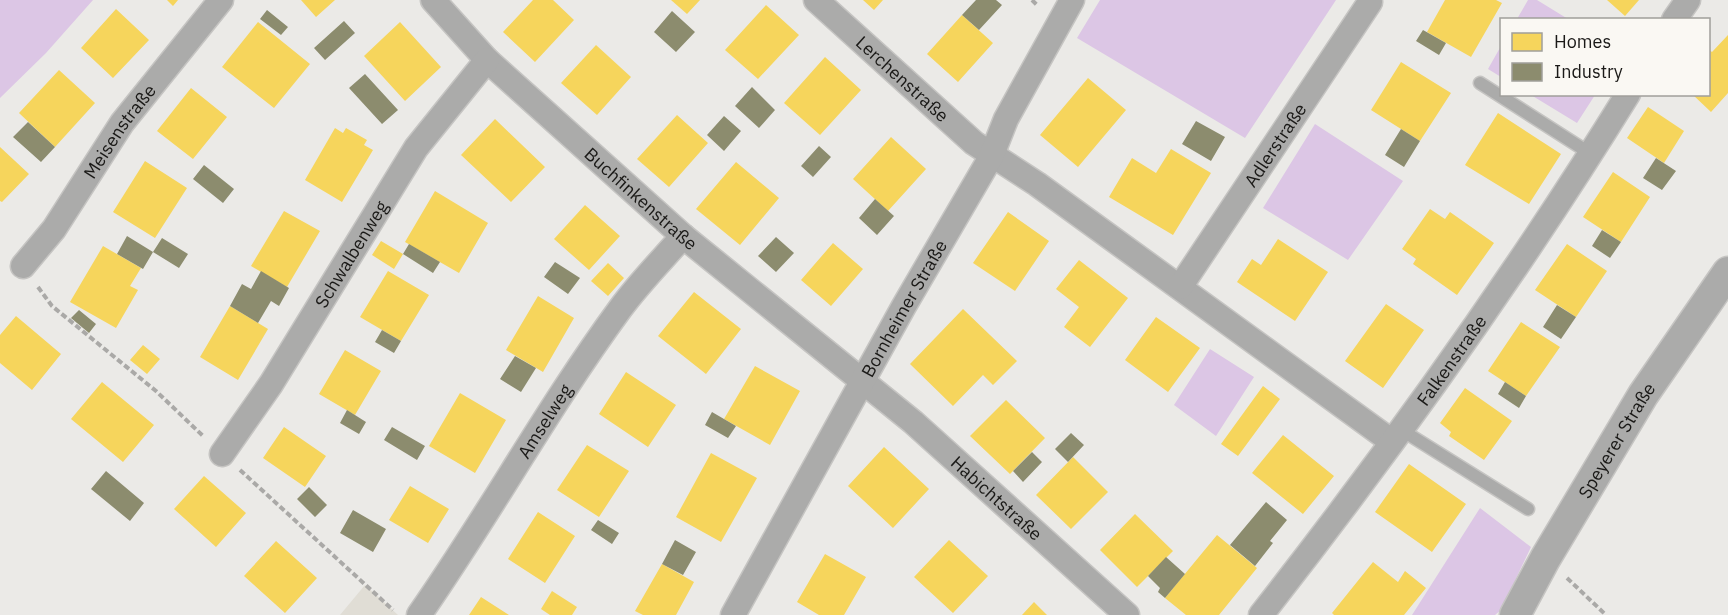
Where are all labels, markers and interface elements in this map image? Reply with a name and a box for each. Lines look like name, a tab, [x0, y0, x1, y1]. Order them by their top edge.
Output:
legend	[1500, 18, 1710, 96]
text: Homes	[1554, 30, 1611, 53]
street label: Lerchenstraße	[852, 31, 954, 126]
text: Industry	[1554, 60, 1623, 83]
street label: Meisenstraße	[78, 79, 161, 183]
street label: Adlerstraße	[1239, 98, 1311, 191]
street label: Buchfinkenstraße	[580, 142, 702, 255]
street label: Schwalbenweg	[309, 196, 393, 312]
street label: Bornheimer Straße	[856, 235, 952, 381]
street label: Falkenstraße	[1411, 310, 1491, 410]
street label: Speyerer Straße	[1573, 378, 1660, 502]
street label: Amselweg	[512, 379, 577, 462]
street label: Habichtstraße	[946, 451, 1048, 545]

